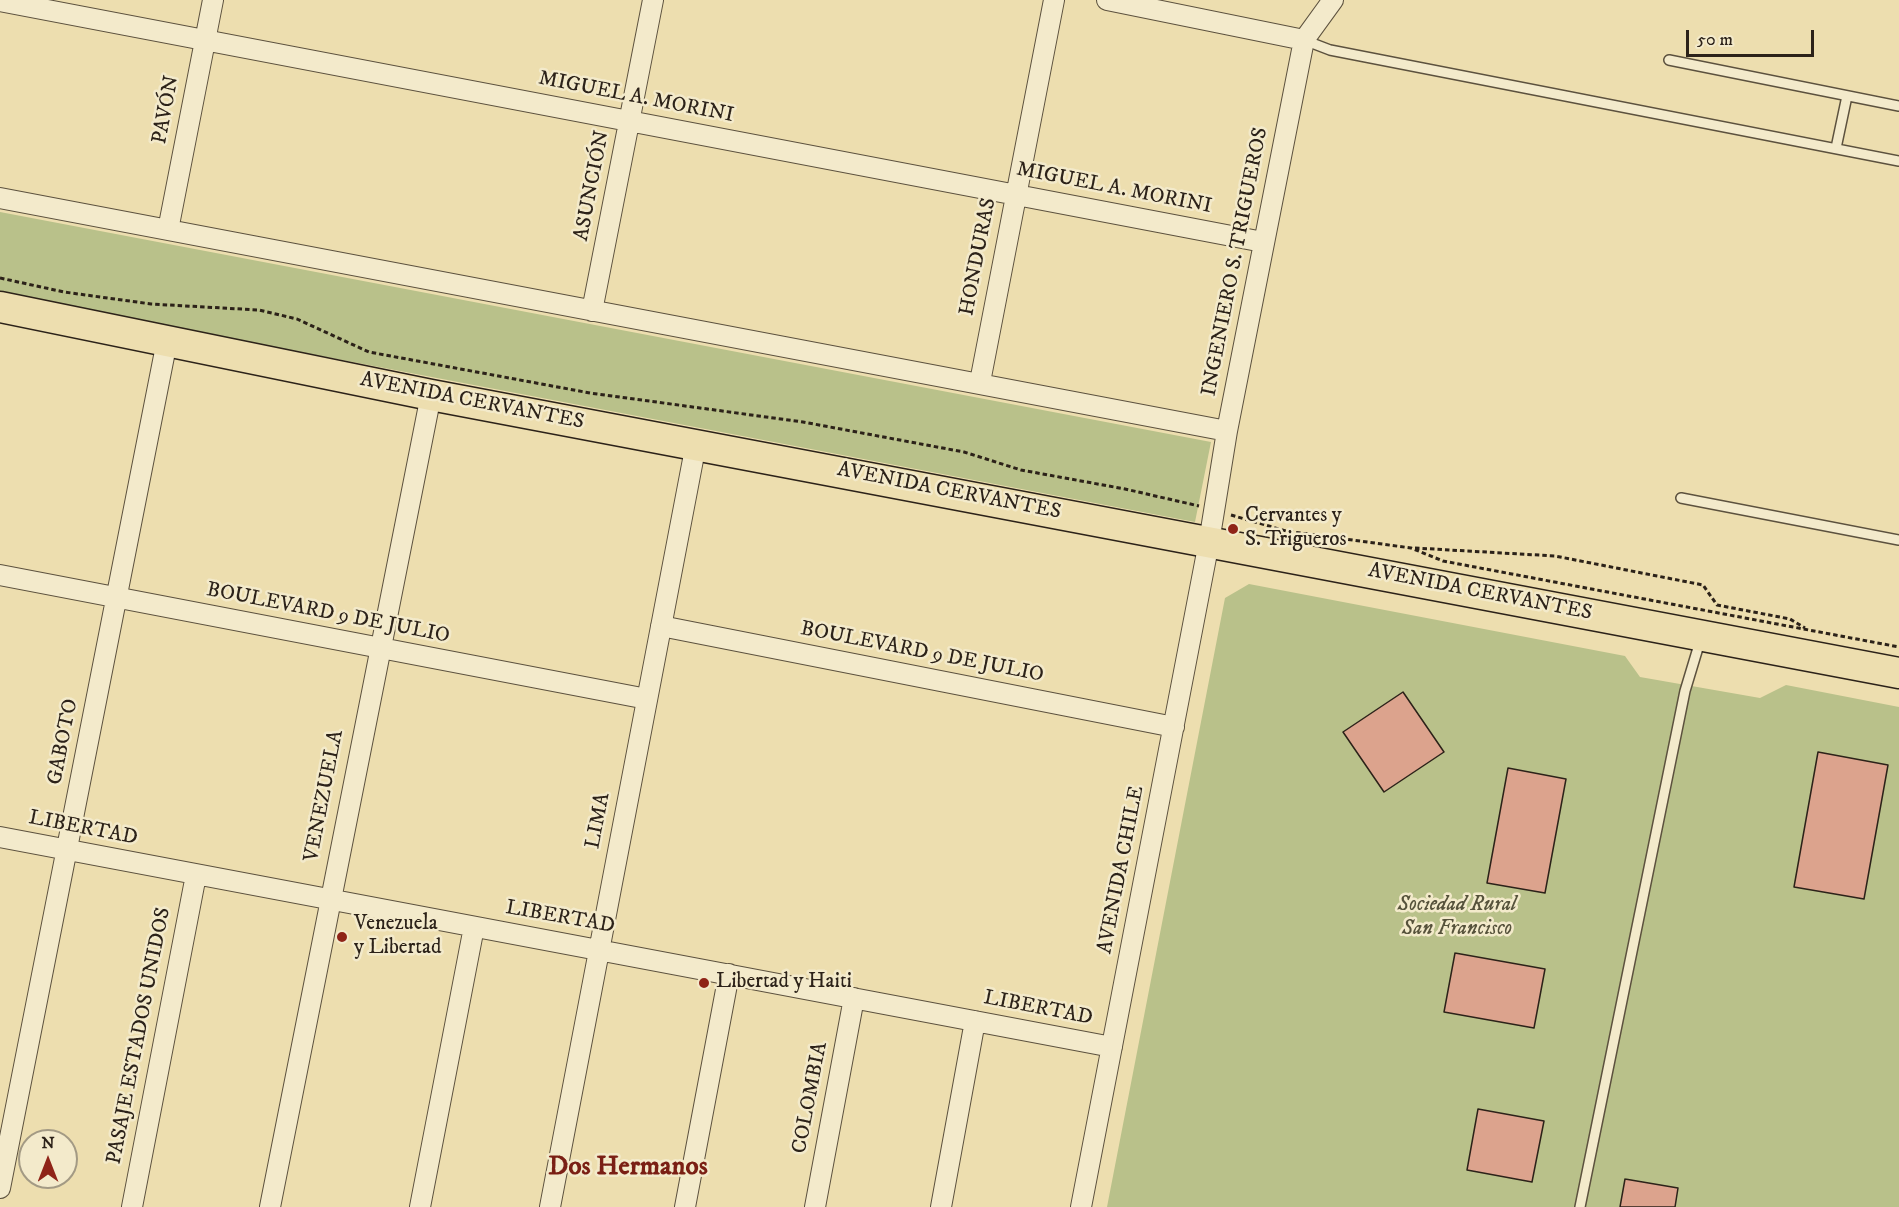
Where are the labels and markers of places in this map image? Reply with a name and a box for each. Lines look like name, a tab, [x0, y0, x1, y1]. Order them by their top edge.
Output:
place label: Cervantes y S. Trigueros	[1245, 504, 1347, 554]
marker: Cervantes y S. Trigueros	[1226, 522, 1240, 536]
place label: Venezuela y Libertad	[354, 912, 441, 962]
marker: Venezuela y Libertad	[335, 930, 349, 944]
place label: Libertad y Haiti	[716, 970, 852, 996]
marker: Libertad y Haiti	[697, 976, 711, 990]

